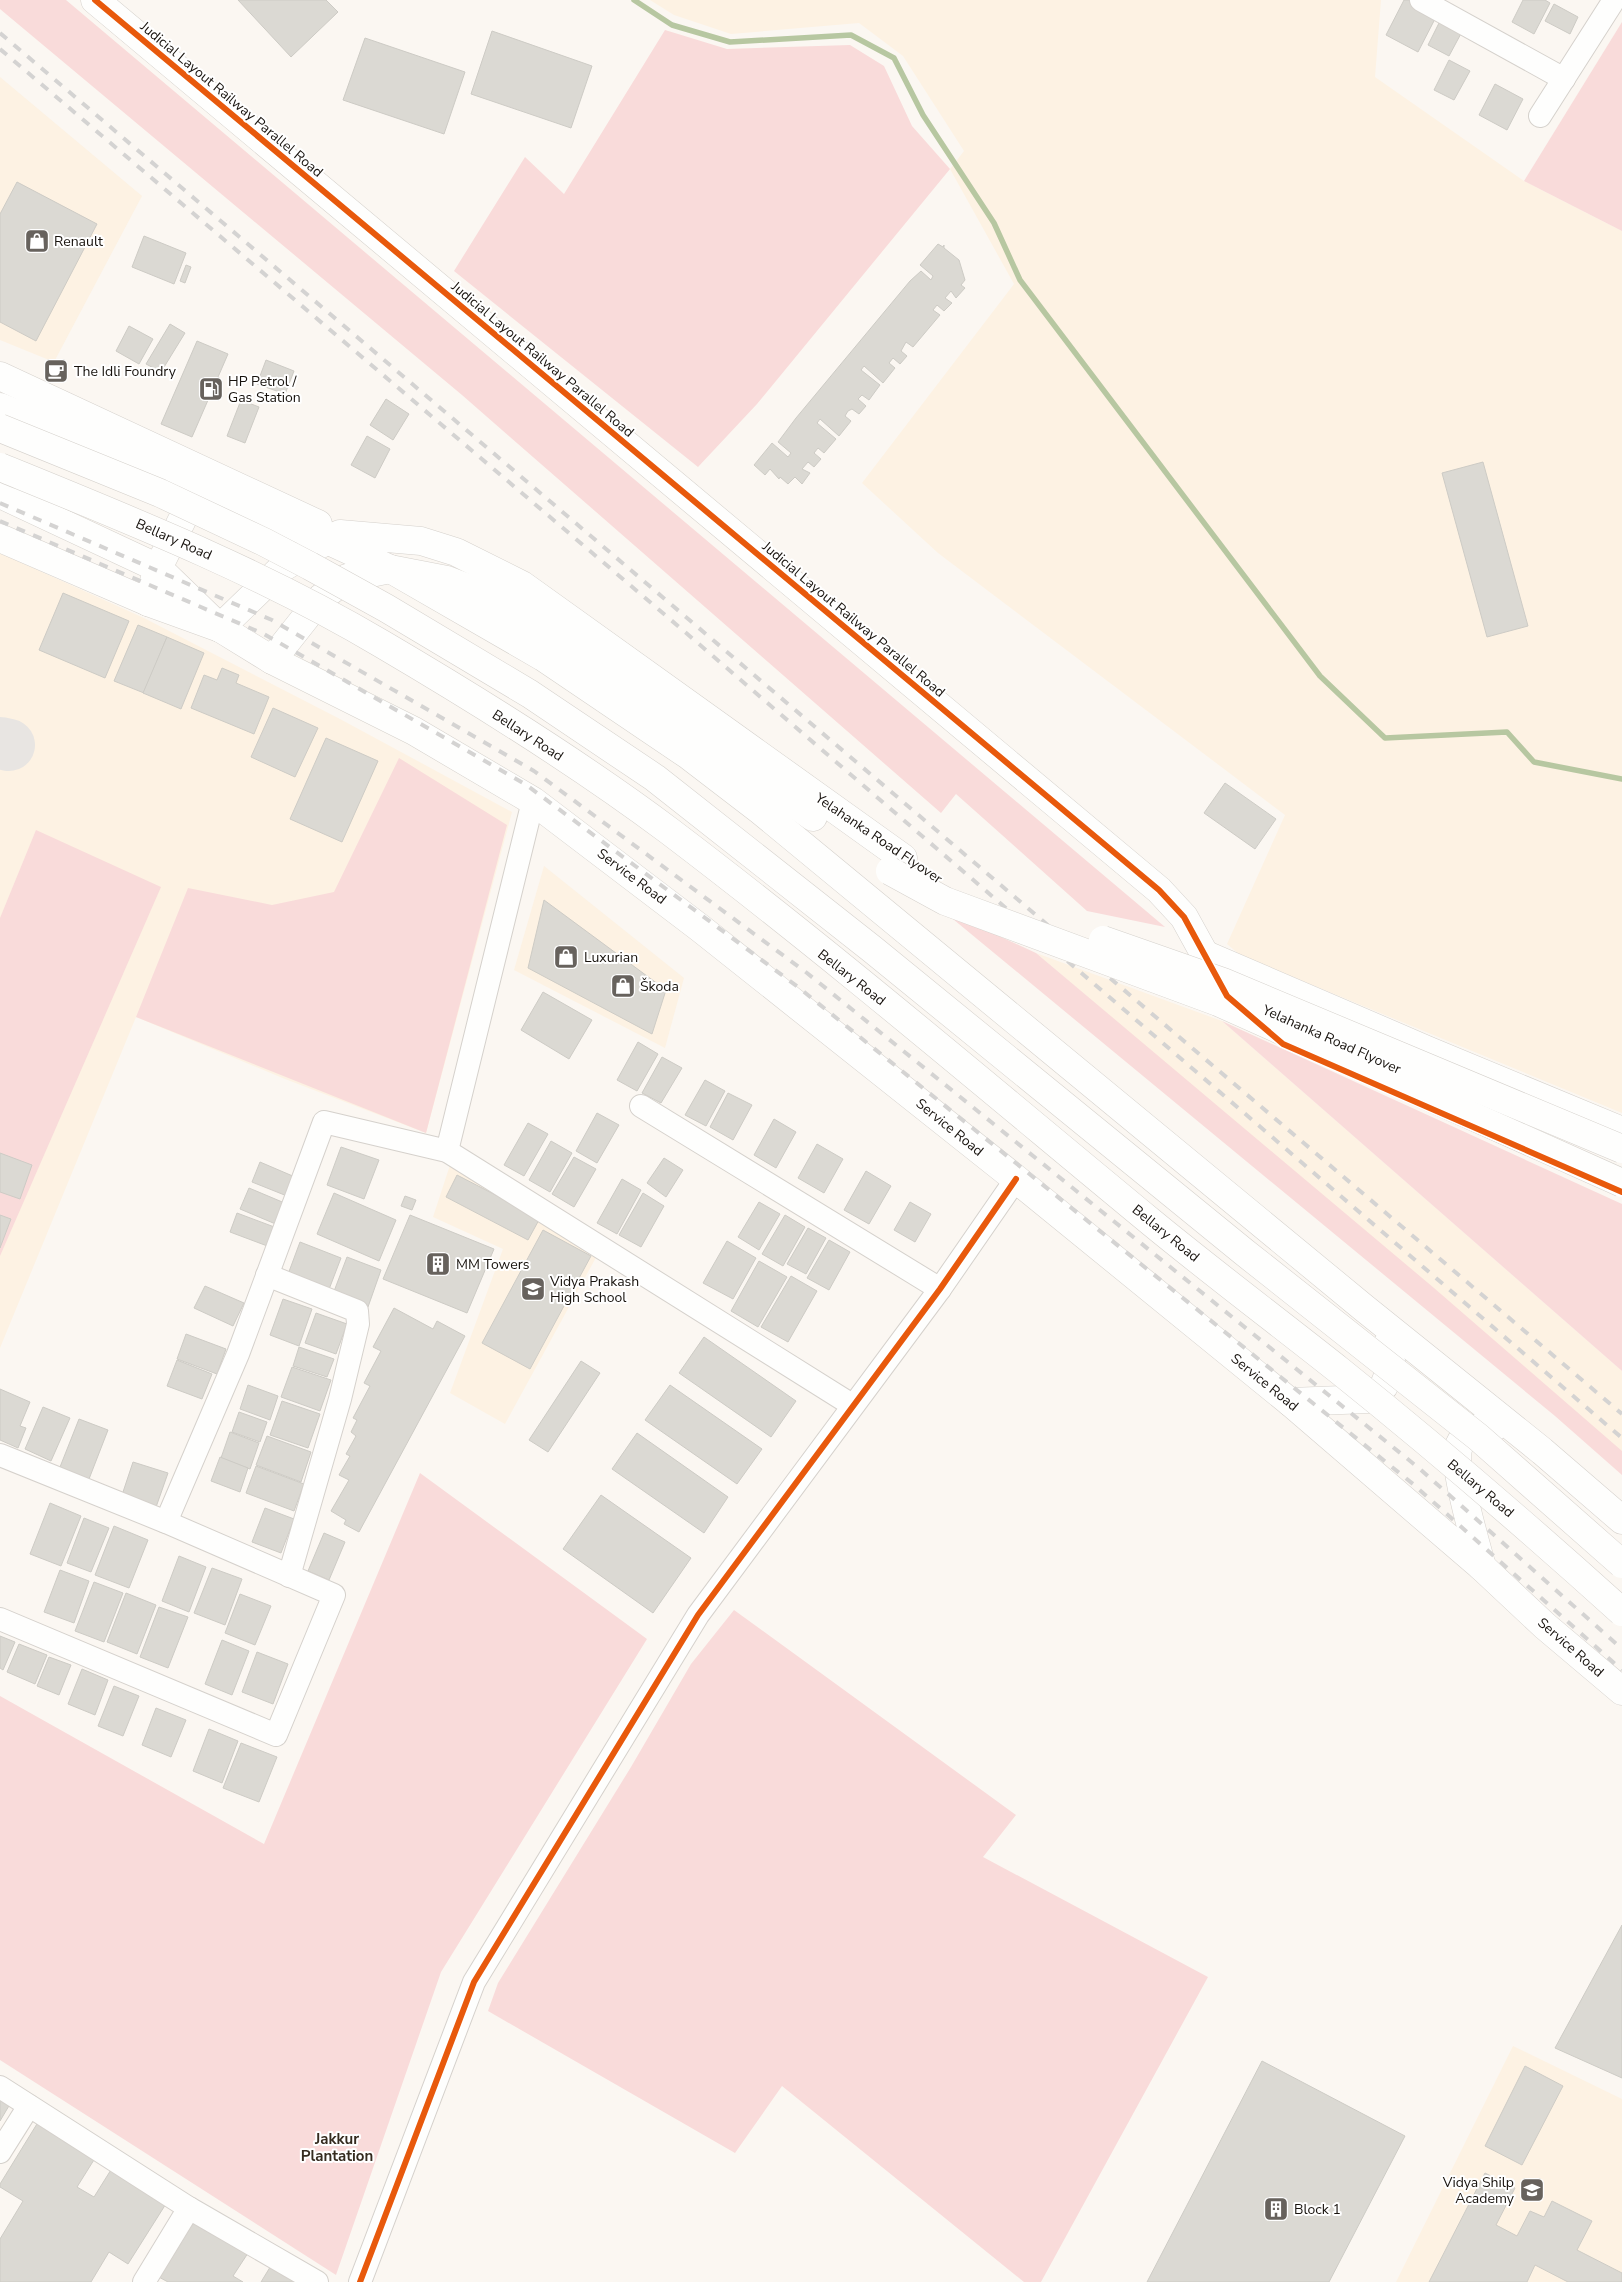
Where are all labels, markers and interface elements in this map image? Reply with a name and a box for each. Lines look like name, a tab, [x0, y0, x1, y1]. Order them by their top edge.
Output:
street label: Judicial Layout Railway Parallel Road	[136, 17, 327, 182]
shop icon: Renault	[24, 228, 50, 254]
place label: Renault	[54, 232, 103, 251]
street label: Judicial Layout Railway Parallel Road	[447, 277, 638, 442]
cafe icon: The Idli Foundry	[43, 358, 69, 384]
place label: The Idli Foundry	[74, 362, 177, 381]
place label: HP Petrol / Gas Station	[228, 372, 301, 407]
fuel station icon: HP Petrol / Gas Station	[198, 376, 224, 402]
street label: Bellary Road	[133, 514, 215, 565]
street label: Judicial Layout Railway Parallel Road	[758, 537, 949, 702]
street label: Bellary Road	[488, 705, 567, 766]
street label: Yelahanka Road Flyover	[811, 788, 946, 888]
street label: Service Road	[593, 844, 670, 909]
shop icon: Luxurian	[553, 944, 579, 970]
street label: Bellary Road	[814, 945, 890, 1010]
place label: Luxurian	[584, 948, 638, 967]
shop icon: Škoda	[610, 973, 636, 999]
place label: Škoda	[640, 977, 679, 996]
street label: Yelahanka Road Flyover	[1259, 1000, 1404, 1079]
street label: Service Road	[912, 1094, 987, 1161]
street label: Bellary Road	[1128, 1200, 1203, 1266]
building icon: MM Towers	[425, 1251, 451, 1277]
place label: MM Towers	[456, 1255, 530, 1274]
place label: Vidya Prakash High School	[549, 1272, 639, 1307]
school or university icon: Vidya Prakash High School	[520, 1276, 546, 1302]
street label: Service Road	[1227, 1349, 1302, 1416]
street label: Bellary Road	[1443, 1455, 1518, 1522]
street label: Service Road	[1534, 1613, 1608, 1681]
district label: Jakkur Plantation	[301, 2129, 373, 2166]
place label: Vidya Shilp Academy	[1442, 2173, 1515, 2208]
school or university icon: Vidya Shilp Academy	[1519, 2177, 1545, 2203]
building icon: Block 1	[1263, 2196, 1289, 2222]
place label: Block 1	[1294, 2200, 1341, 2219]

